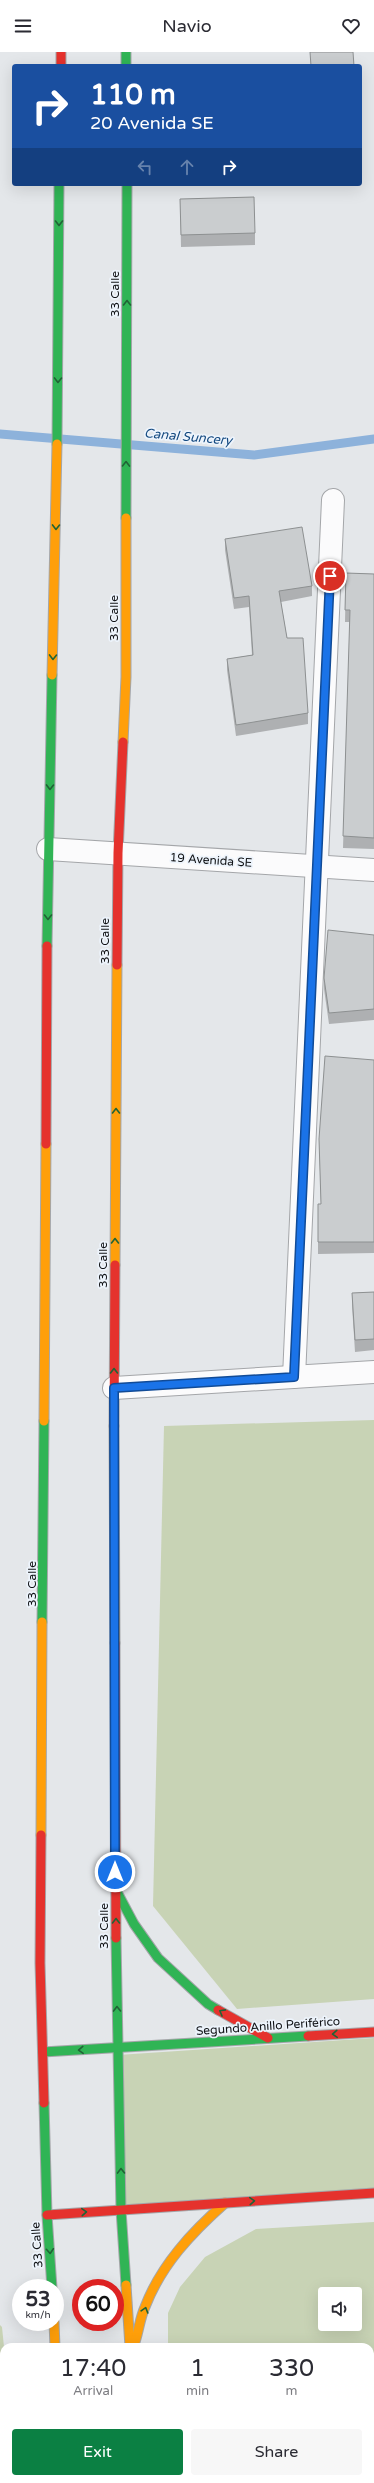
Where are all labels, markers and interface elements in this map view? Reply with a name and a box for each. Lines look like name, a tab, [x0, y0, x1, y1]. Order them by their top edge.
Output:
icon: menu	[12, 15, 34, 37]
text: Navio	[162, 15, 212, 37]
icon: heart	[340, 15, 362, 37]
text: 110 m	[90, 78, 176, 112]
icon: right	[24, 80, 76, 132]
text: 20 Avenida SE	[90, 112, 214, 134]
icon: left	[134, 156, 156, 178]
icon: ahead	[176, 156, 198, 178]
icon: right	[218, 156, 240, 178]
one-way arrow	[55, 220, 63, 226]
street label: 33 Calle	[108, 271, 122, 317]
one-way arrow	[123, 300, 131, 306]
one-way arrow	[54, 377, 62, 383]
water label: Canal Suncery	[143, 425, 235, 449]
one-way arrow	[122, 461, 130, 467]
one-way arrow	[52, 524, 60, 530]
pin	[313, 559, 347, 593]
icon: arrive	[319, 565, 341, 587]
street label: 33 Calle	[107, 595, 121, 641]
one-way arrow	[49, 654, 57, 660]
one-way arrow	[46, 784, 54, 790]
street label: 19 Avenida SE	[169, 850, 253, 870]
one-way arrow	[44, 914, 52, 920]
street label: 33 Calle	[98, 918, 112, 964]
one-way arrow	[112, 1108, 120, 1114]
one-way arrow	[111, 1238, 119, 1244]
street label: 33 Calle	[96, 1242, 110, 1288]
one-way arrow	[110, 1368, 118, 1374]
street label: 33 Calle	[25, 1561, 39, 1607]
position arrow	[94, 1851, 136, 1893]
street label: 33 Calle	[97, 1903, 111, 1949]
one-way arrow	[112, 1918, 120, 1924]
one-way arrow	[113, 2006, 121, 2012]
one-way arrow	[219, 2010, 226, 2017]
street label: Segundo Anillo Periférico	[195, 2014, 341, 2038]
one-way arrow	[332, 2030, 338, 2039]
one-way arrow	[78, 2045, 84, 2054]
one-way arrow	[116, 2168, 125, 2174]
one-way arrow	[249, 2197, 255, 2206]
one-way arrow	[81, 2208, 87, 2217]
street label: 33 Calle	[28, 2221, 46, 2268]
one-way arrow	[45, 2248, 54, 2255]
speed limit sign: 60	[72, 2279, 124, 2331]
map controls	[318, 2287, 362, 2331]
button: sound	[318, 2287, 362, 2331]
text: 53	[25, 2288, 51, 2312]
one-way arrow	[140, 2306, 149, 2313]
text: km/h	[25, 2309, 51, 2321]
text: 17:40	[60, 2354, 126, 2383]
text: 1	[190, 2354, 205, 2383]
text: 330	[269, 2354, 314, 2383]
text: Arrival	[73, 2383, 113, 2399]
text: min	[186, 2383, 209, 2399]
text: m	[286, 2383, 298, 2399]
button: Exit	[12, 2429, 183, 2475]
button: Share	[191, 2429, 362, 2475]

